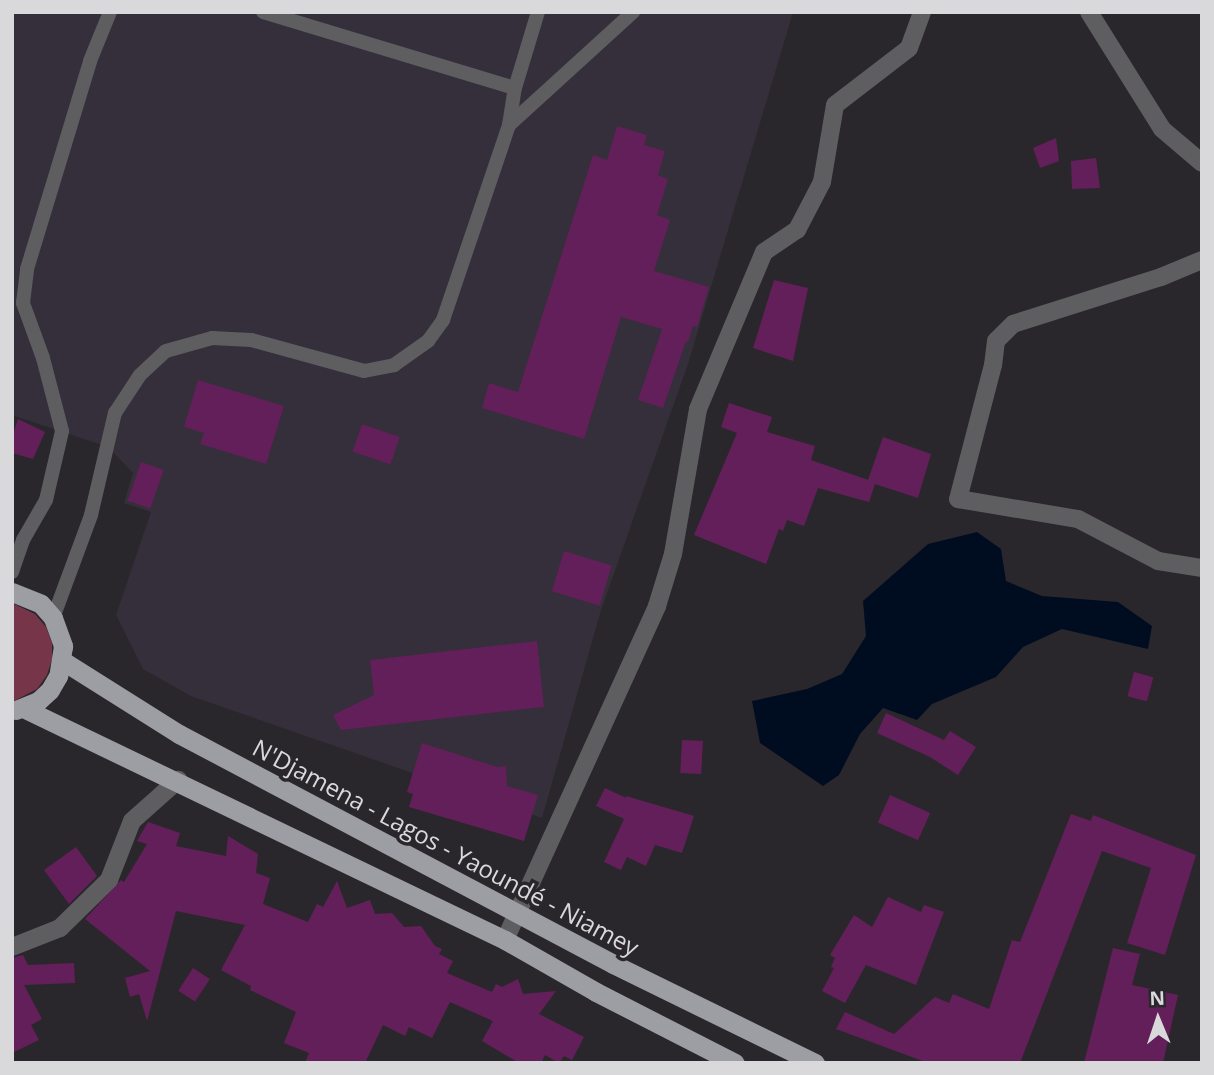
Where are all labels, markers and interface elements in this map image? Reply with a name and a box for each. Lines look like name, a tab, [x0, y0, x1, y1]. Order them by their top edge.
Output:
street label: N'Djamena - Lagos - Yaoundé - Niamey	[248, 733, 644, 961]
north arrow	[1123, 984, 1193, 1054]
text: N	[1149, 985, 1165, 1011]

